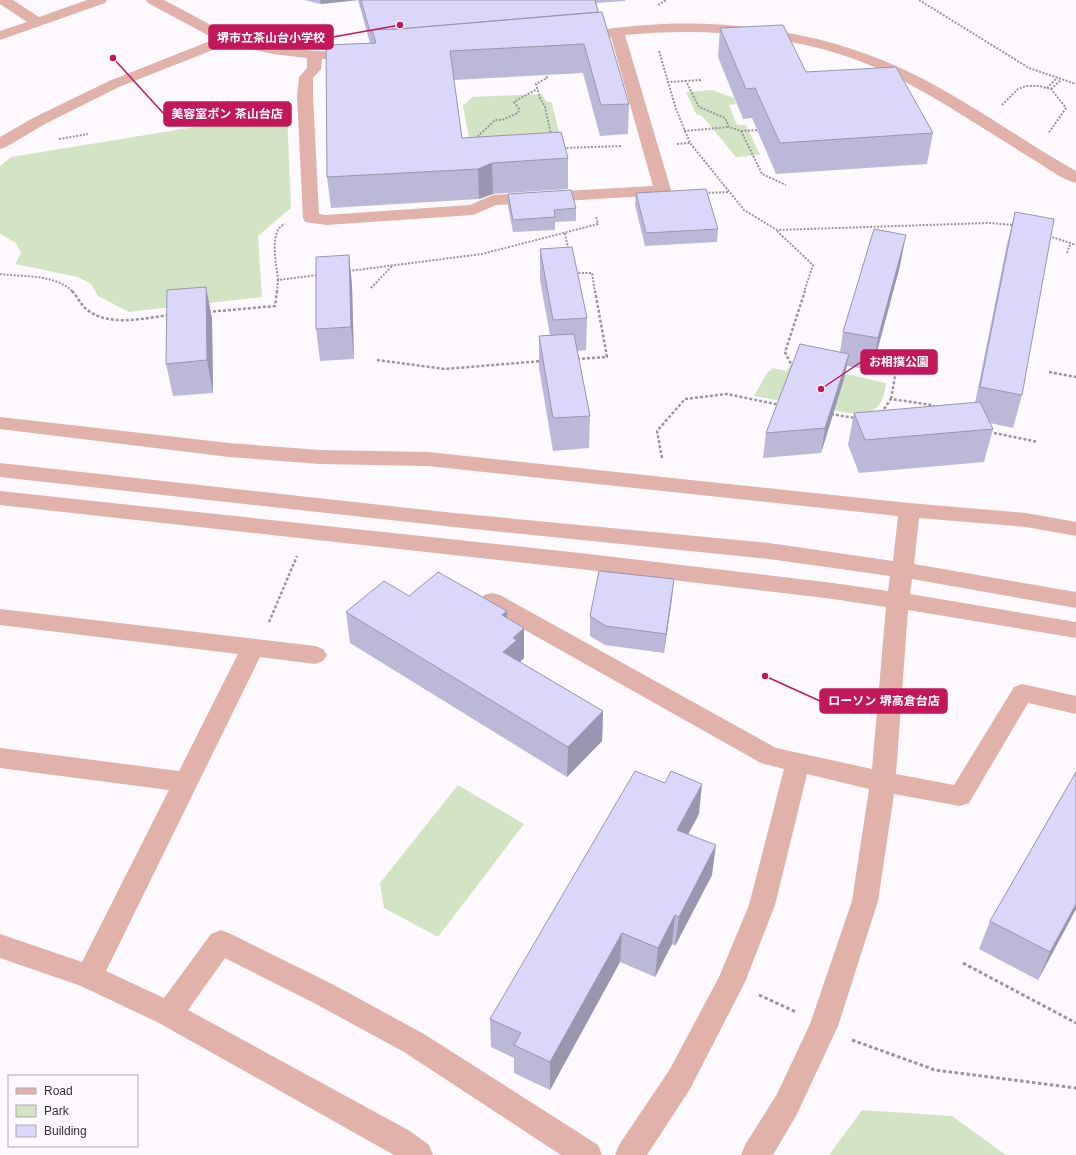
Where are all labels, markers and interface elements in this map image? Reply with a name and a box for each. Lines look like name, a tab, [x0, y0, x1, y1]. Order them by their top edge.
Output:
callout: 堺市立茶山台小学校	[209, 25, 333, 49]
text: 堺市立茶山台小学校	[217, 31, 325, 45]
callout: 美容室ボン 茶山台店	[164, 102, 291, 126]
text: 美容室ボン 茶山台店	[171, 107, 283, 121]
callout: お相撲公園	[861, 350, 937, 374]
text: お相撲公園	[869, 355, 929, 369]
callout: ローソン 堺高倉台店	[820, 689, 947, 713]
text: ローソン 堺高倉台店	[828, 694, 940, 708]
legend	[8, 1075, 138, 1147]
text: Road	[44, 1084, 73, 1098]
text: Park	[44, 1104, 70, 1118]
text: Building	[44, 1124, 87, 1138]

